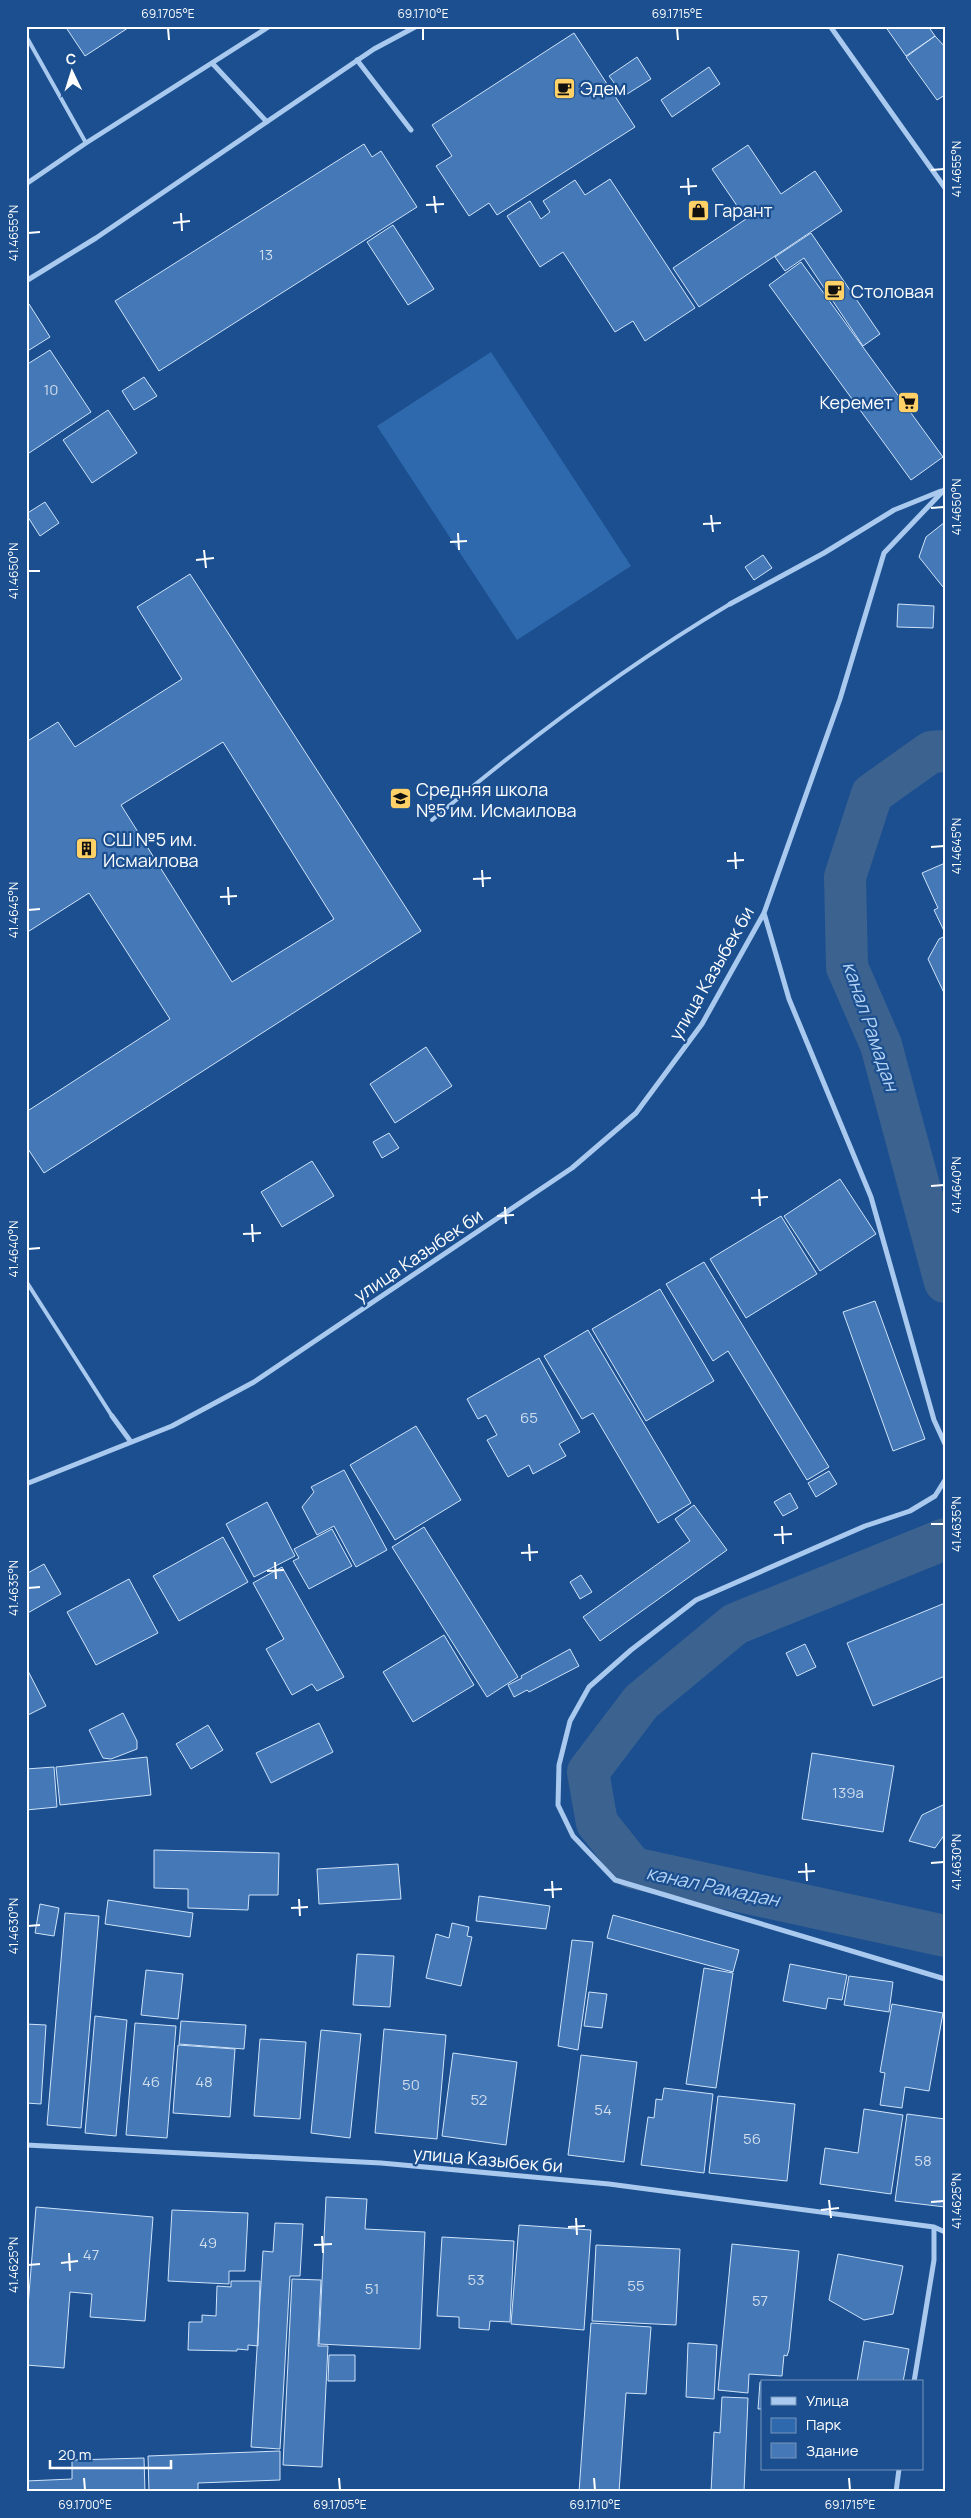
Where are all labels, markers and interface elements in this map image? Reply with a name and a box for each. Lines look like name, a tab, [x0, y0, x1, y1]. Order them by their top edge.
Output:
text: 69.1705°E	[141, 5, 195, 22]
text: 69.1710°E	[397, 5, 449, 22]
text: 69.1715°E	[652, 5, 702, 22]
north arrow	[48, 48, 98, 98]
text: С	[65, 49, 77, 68]
cafe icon: Эдем	[552, 76, 576, 100]
place label: Эдем	[580, 76, 626, 100]
text: 41.4655°N	[948, 141, 965, 197]
shop icon: Гарант	[686, 198, 710, 222]
place label: Гарант	[714, 198, 773, 222]
text: 41.4655°N	[5, 205, 22, 261]
house number: 13	[259, 244, 273, 265]
cafe icon: Столовая	[823, 279, 847, 303]
place label: Столовая	[851, 279, 934, 303]
house number: 10	[44, 379, 59, 400]
place label: Керемет	[819, 390, 893, 414]
supermarket icon: Керемет	[897, 390, 921, 414]
text: 41.4650°N	[948, 479, 965, 535]
text: 41.4650°N	[5, 543, 22, 599]
place label: Средняя школа №5 им. Исмаилова	[416, 777, 576, 822]
school or university icon: Средняя школа №5 им. Исмаилова	[388, 787, 412, 811]
text: 41.4645°N	[948, 818, 965, 874]
place label: СШ №5 им. Исмаилова	[103, 827, 199, 872]
building icon: СШ №5 им. Исмаилова	[75, 837, 99, 861]
text: 41.4645°N	[5, 882, 22, 938]
street label: улица Казыбек би	[663, 902, 759, 1044]
water label: канал Рамадан	[837, 958, 906, 1096]
text: 41.4640°N	[948, 1157, 965, 1213]
street label: улица Казыбек би	[349, 1203, 487, 1307]
text: 41.4640°N	[5, 1221, 22, 1277]
house number: 65	[520, 1407, 538, 1428]
text: 41.4635°N	[948, 1496, 965, 1552]
text: 41.4635°N	[5, 1560, 22, 1616]
house number: 139а	[832, 1782, 864, 1803]
text: 41.4630°N	[948, 1834, 965, 1890]
water label: канал Рамадан	[644, 1859, 784, 1913]
text: 41.4630°N	[5, 1898, 22, 1954]
house number: 46	[142, 2071, 160, 2092]
house number: 48	[195, 2071, 213, 2092]
house number: 50	[402, 2074, 420, 2095]
house number: 52	[471, 2089, 487, 2110]
house number: 54	[594, 2099, 612, 2120]
house number: 56	[743, 2128, 761, 2149]
street label: улица Казыбек би	[412, 2140, 564, 2178]
house number: 58	[914, 2150, 932, 2171]
text: 41.4625°N	[948, 2173, 965, 2229]
house number: 49	[199, 2232, 217, 2253]
text: 41.4625°N	[5, 2237, 22, 2293]
house number: 47	[83, 2244, 99, 2265]
house number: 53	[468, 2269, 484, 2290]
house number: 55	[627, 2275, 645, 2296]
house number: 51	[365, 2278, 379, 2299]
house number: 57	[752, 2290, 768, 2311]
legend	[761, 2380, 924, 2470]
text: Улица	[806, 2390, 849, 2411]
text: Парк	[806, 2414, 842, 2435]
scale bar	[50, 2438, 171, 2470]
text: Здание	[806, 2440, 859, 2461]
text: 20 m	[58, 2444, 91, 2465]
text: 69.1700°E	[58, 2496, 112, 2513]
text: 69.1705°E	[313, 2496, 367, 2513]
text: 69.1710°E	[569, 2496, 621, 2513]
text: 69.1715°E	[825, 2496, 875, 2513]

